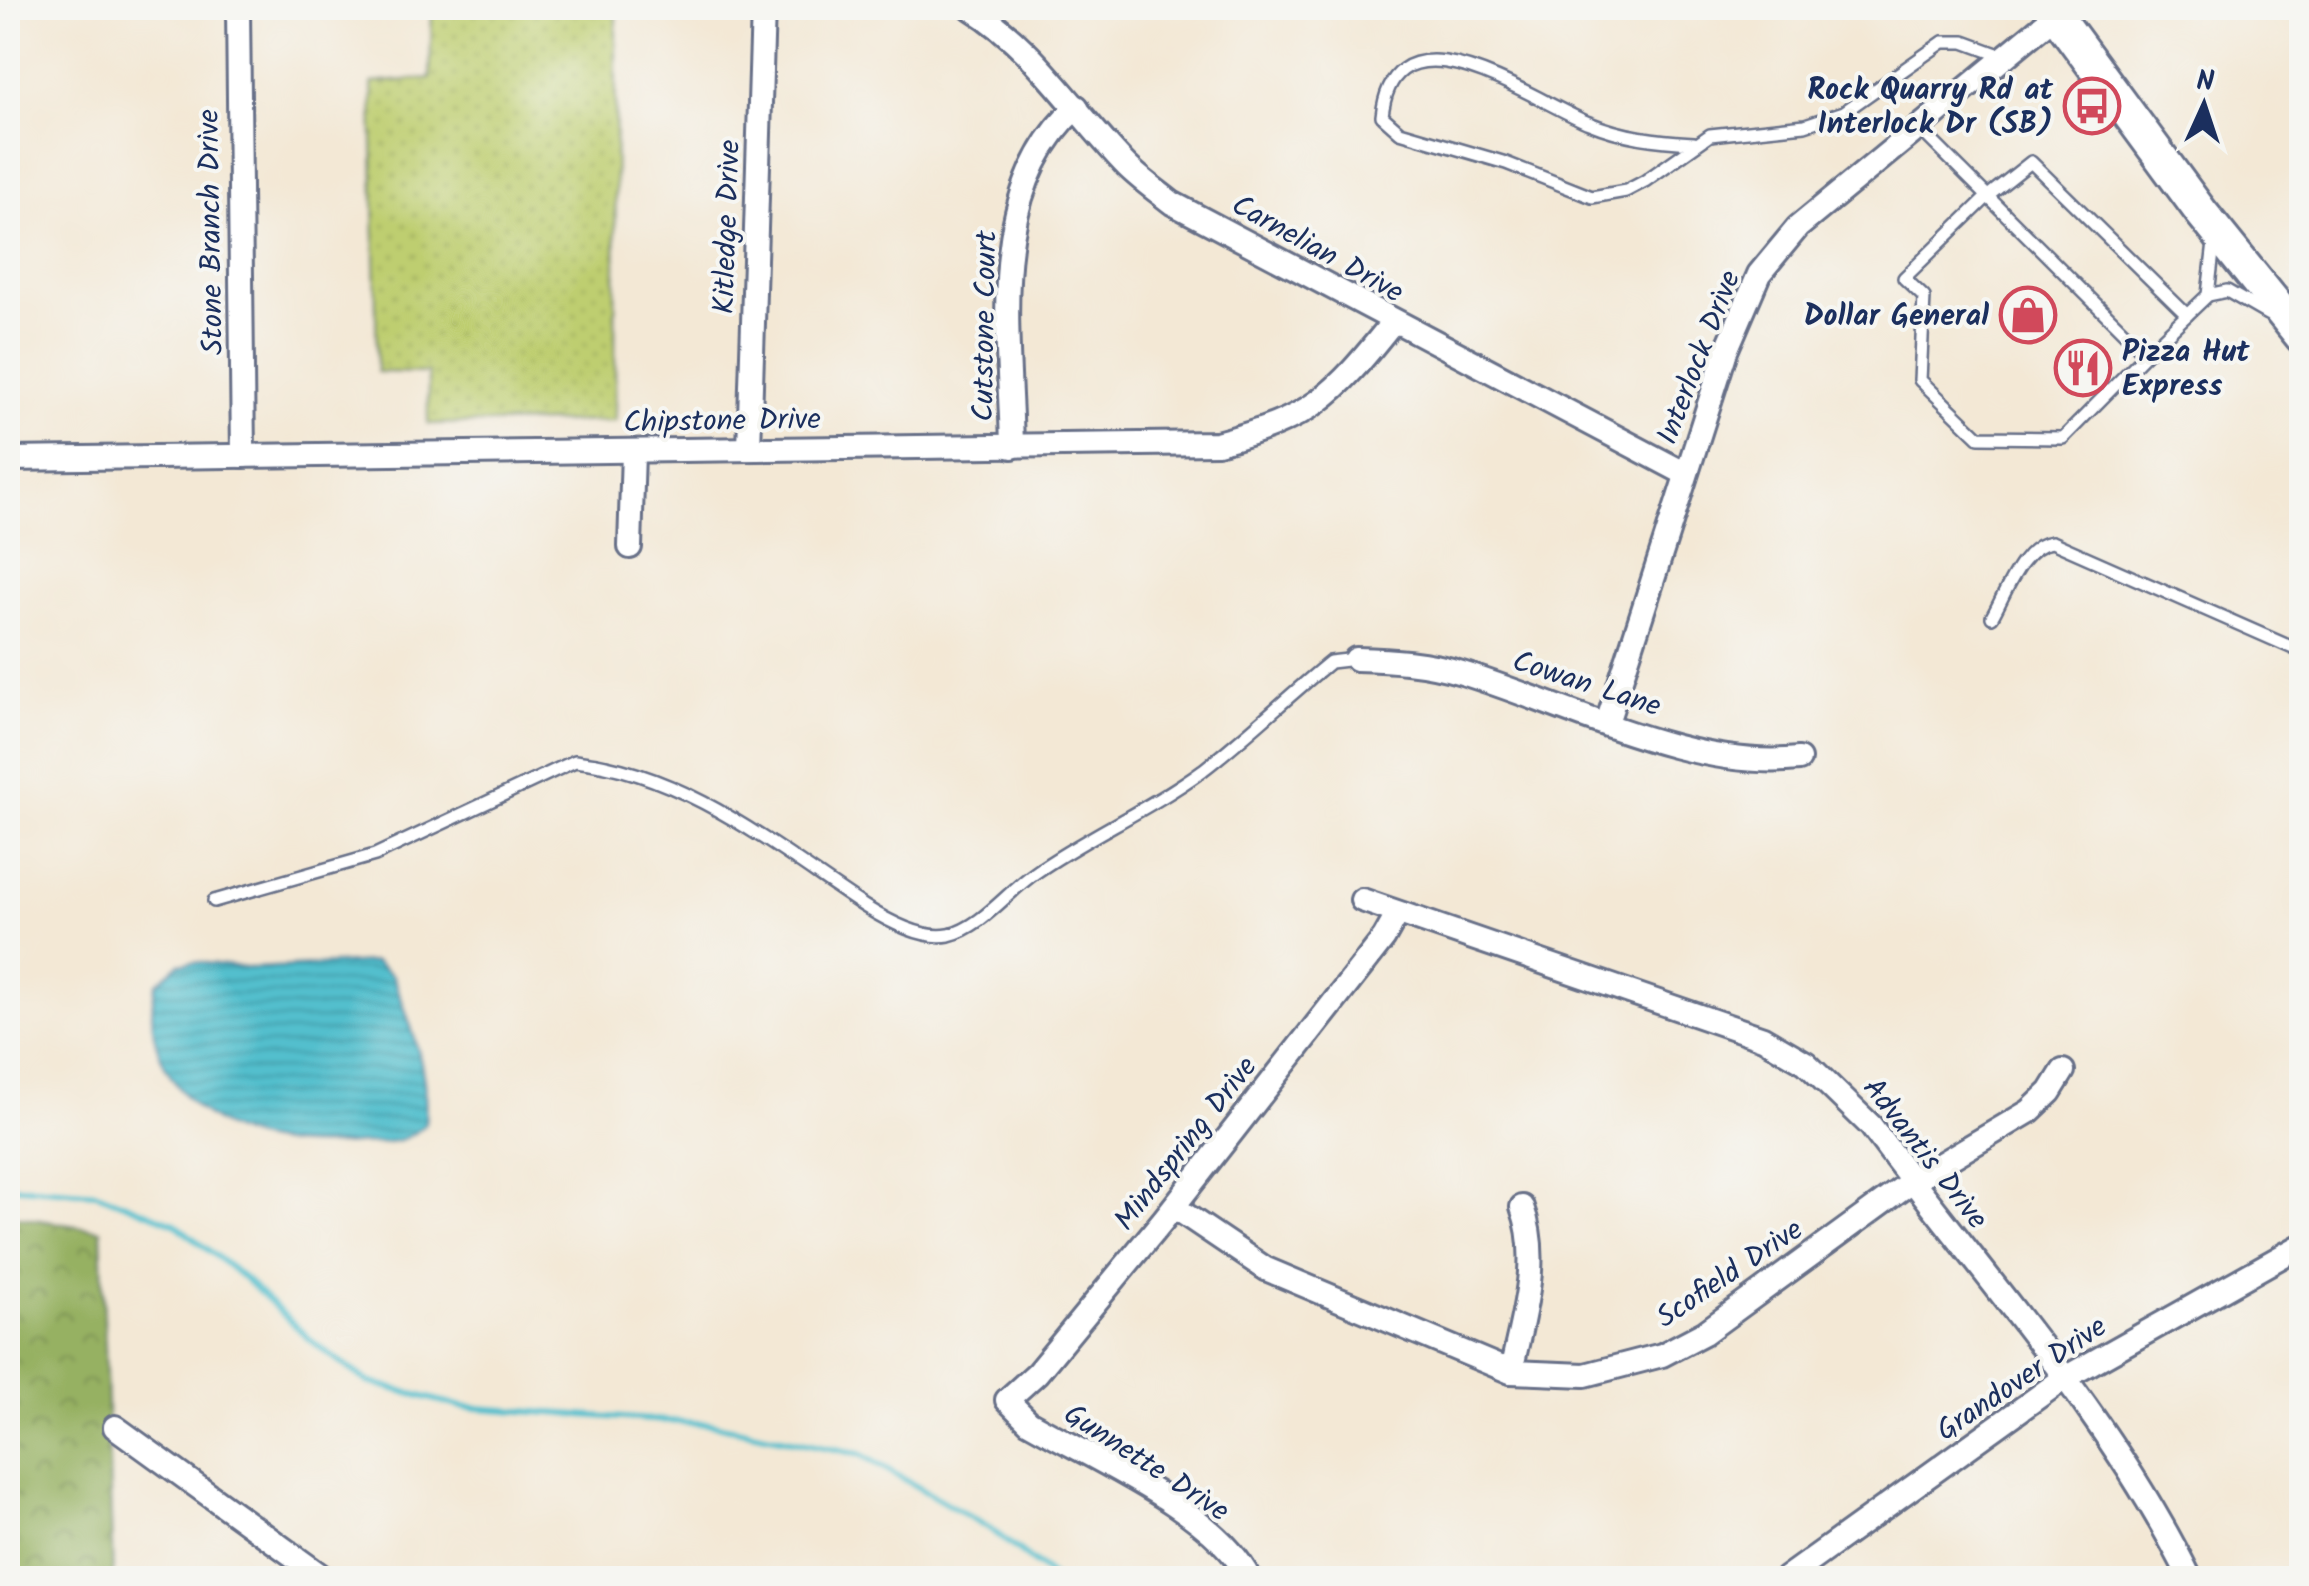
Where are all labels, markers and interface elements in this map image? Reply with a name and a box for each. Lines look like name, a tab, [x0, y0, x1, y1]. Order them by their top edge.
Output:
north arrow	[2154, 55, 2254, 155]
text: N	[2195, 60, 2216, 105]
place label: Rock Quarry Rd at Interlock Dr (SB)	[1807, 67, 2053, 149]
bus stop icon: Rock Quarry Rd at Interlock Dr (SB)	[2062, 76, 2122, 136]
street label: Stone Branch Drive	[186, 109, 238, 355]
street label: Kitledge Drive	[701, 139, 755, 315]
street label: Carnelian Drive	[1222, 183, 1412, 317]
street label: Cutstone Court	[960, 230, 1012, 422]
street label: Interlock Drive	[1645, 264, 1755, 452]
shop icon: Dollar General	[1998, 285, 2058, 345]
place label: Dollar General	[1804, 293, 1989, 341]
place label: Pizza Hut Express	[2122, 329, 2250, 411]
restaurant icon: Pizza Hut Express	[2053, 338, 2113, 398]
street label: Chipstone Drive	[623, 396, 821, 448]
street label: Cowan Lane	[1506, 638, 1667, 731]
street label: Mindspring Drive	[1103, 1046, 1270, 1242]
street label: Advantis Drive	[1849, 1068, 1999, 1241]
street label: Scofield Drive	[1647, 1207, 1814, 1342]
street label: Grandover Drive	[1927, 1305, 2117, 1455]
street label: Gunnette Drive	[1053, 1392, 1238, 1535]

